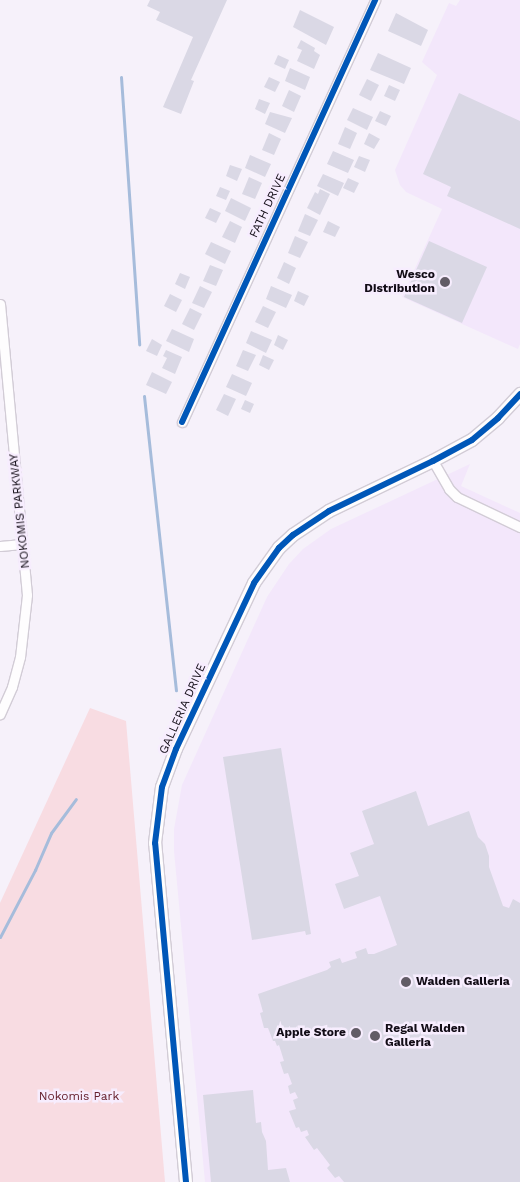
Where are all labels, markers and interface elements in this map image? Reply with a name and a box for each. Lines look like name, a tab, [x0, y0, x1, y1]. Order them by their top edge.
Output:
street label: FATH DRIVE	[247, 172, 289, 240]
place label: Wesco Distribution	[364, 268, 435, 296]
marker: Wesco Distribution	[439, 276, 451, 288]
street label: NOKOMIS PARKWAY	[7, 453, 33, 569]
street label: GALLERIA DRIVE	[157, 661, 209, 757]
place label: Walden Galleria	[416, 975, 510, 989]
marker: Walden Galleria	[400, 976, 412, 988]
place label: Regal Walden Galleria	[385, 1022, 465, 1050]
place label: Apple Store	[276, 1026, 346, 1040]
marker: Apple Store	[350, 1027, 362, 1039]
marker: Regal Walden Galleria	[369, 1030, 381, 1042]
park label: Nokomis Park	[39, 1090, 119, 1104]

